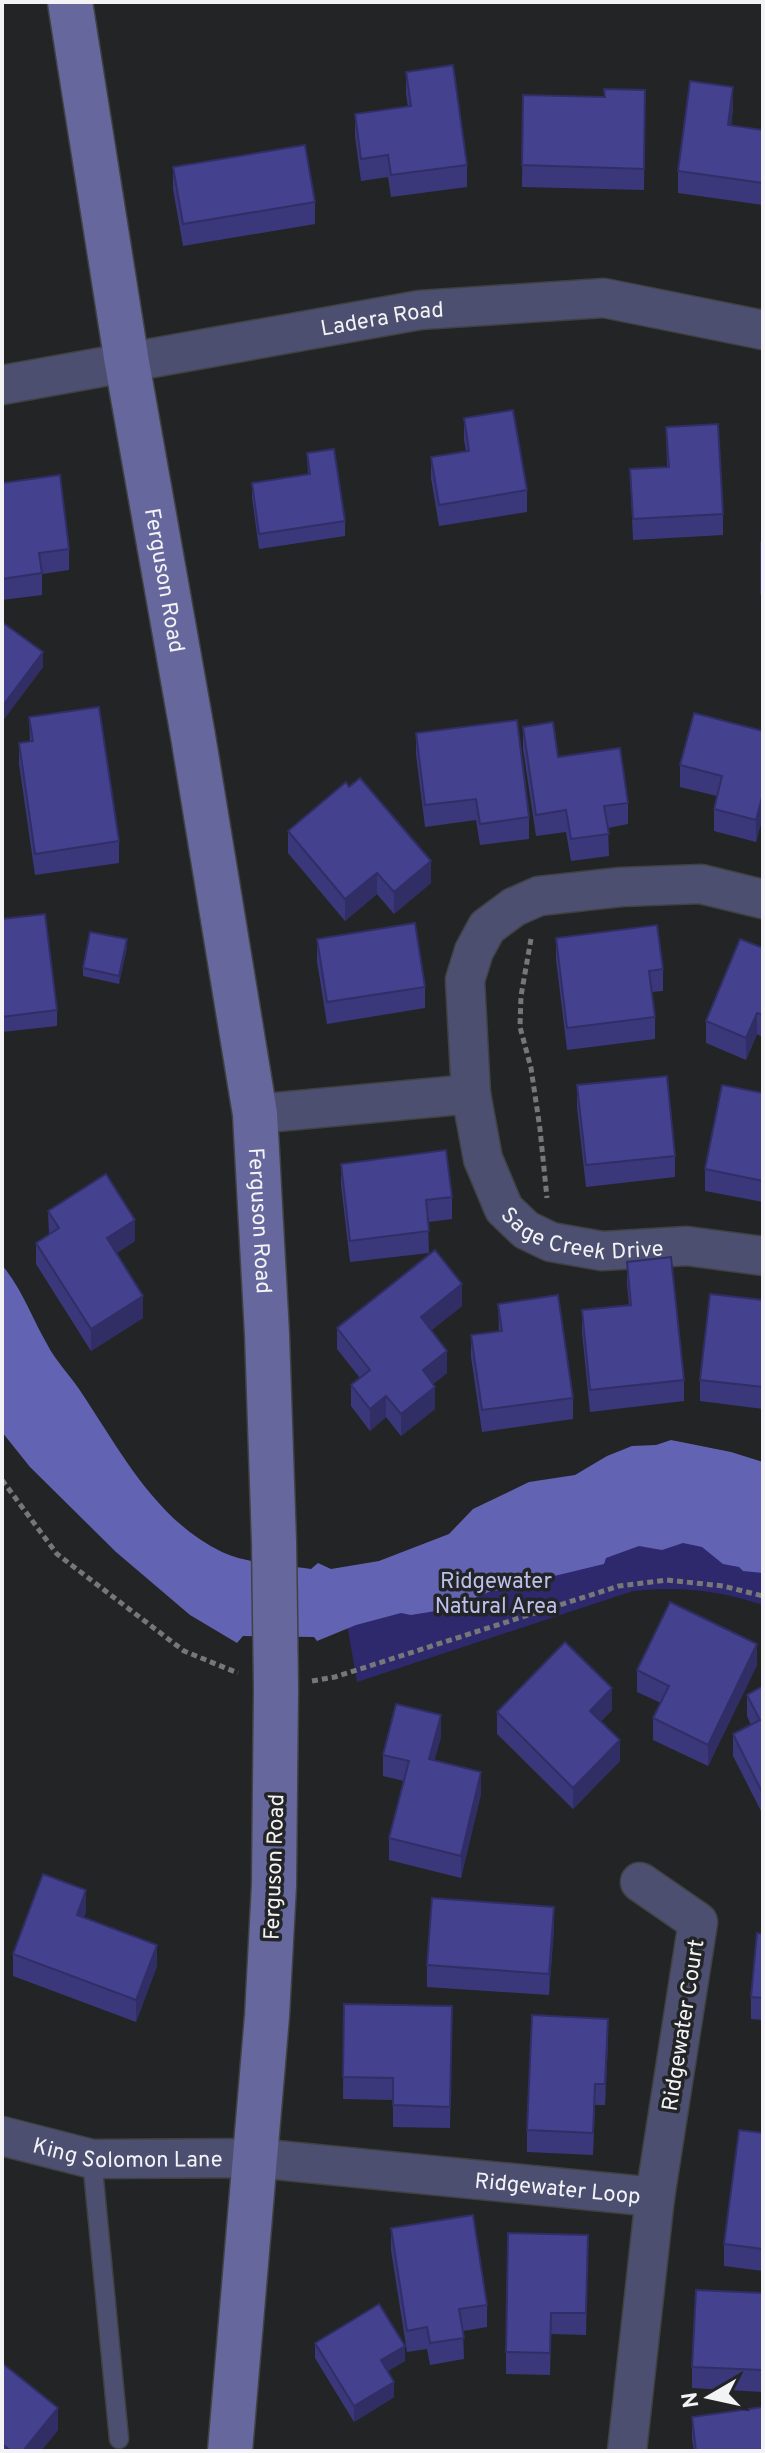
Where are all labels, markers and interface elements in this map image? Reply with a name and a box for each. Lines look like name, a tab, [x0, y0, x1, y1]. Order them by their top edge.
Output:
street label: Ladera Road	[319, 297, 445, 344]
street label: Ferguson Road	[137, 506, 189, 655]
street label: Ferguson Road	[241, 1147, 276, 1294]
street label: Sage Creek Drive	[494, 1202, 664, 1267]
park label: Ridgewater Natural Area	[435, 1569, 557, 1621]
street label: Ferguson Road	[259, 1794, 292, 1941]
street label: Ridgewater Court	[658, 1938, 711, 2113]
street label: King Solomon Lane	[30, 2133, 223, 2175]
street label: Ridgewater Loop	[473, 2168, 642, 2212]
north arrow	[669, 2357, 749, 2437]
text: N	[677, 2390, 706, 2410]

